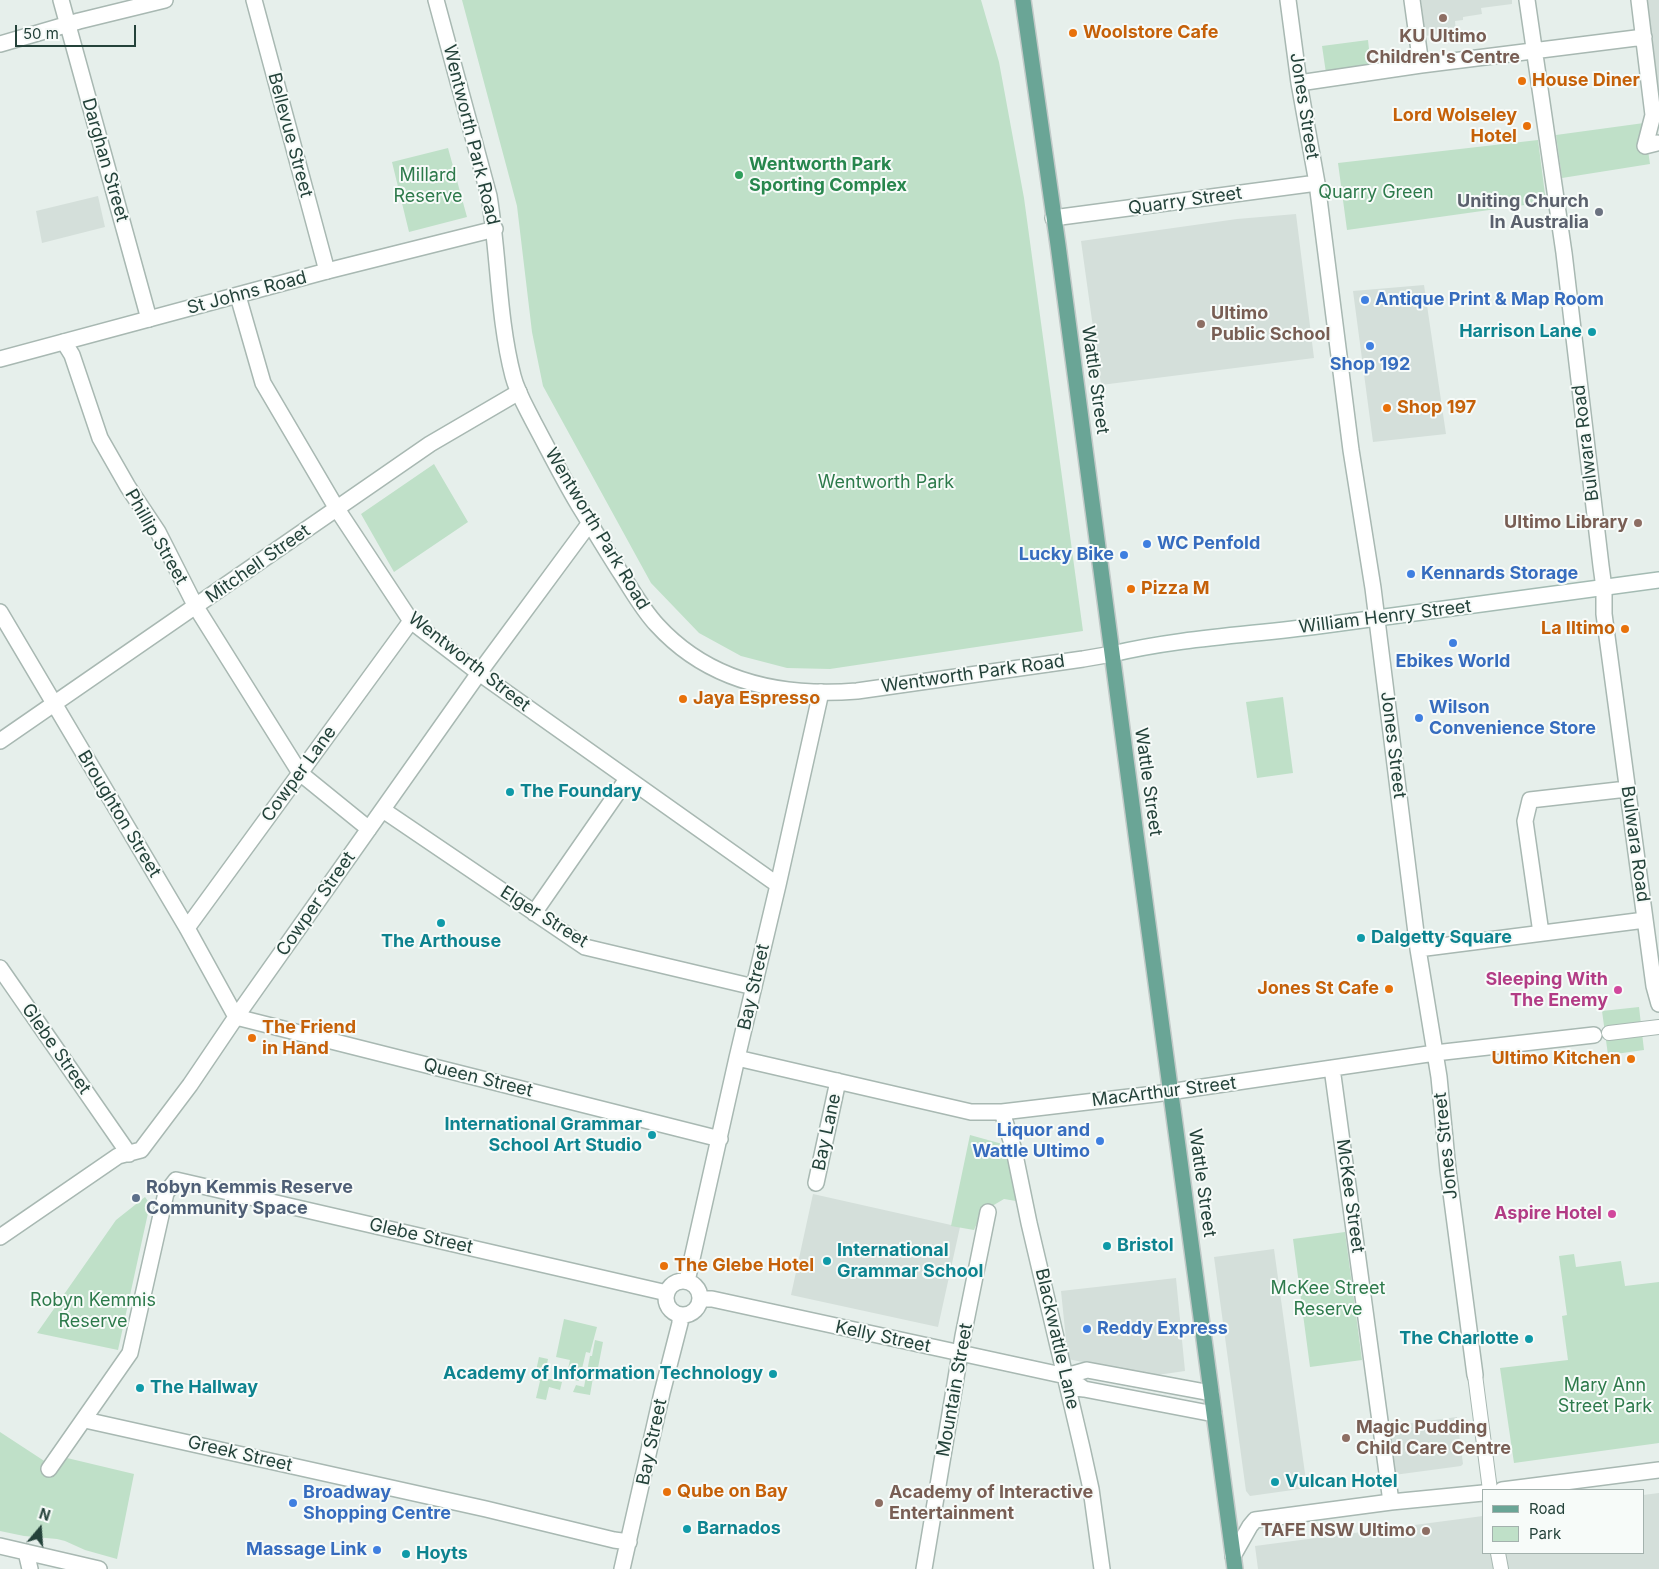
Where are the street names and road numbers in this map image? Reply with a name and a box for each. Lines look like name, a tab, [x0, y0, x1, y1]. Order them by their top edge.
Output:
street label: Wentworth Park Road	[438, 43, 504, 227]
street label: Jones Street	[1285, 51, 1323, 161]
street label: Bellevue Street	[263, 70, 317, 200]
street label: Darghan Street	[77, 96, 133, 224]
street label: Quarry Street	[1127, 182, 1243, 220]
street label: St Johns Road	[185, 267, 309, 319]
street label: Wattle Street	[1077, 325, 1113, 435]
street label: Bulwara Road	[1568, 384, 1604, 502]
street label: Wentworth Park Road	[540, 444, 654, 614]
street label: Phillip Street	[120, 486, 192, 588]
street label: Mitchell Street	[202, 520, 314, 608]
street label: William Henry Street	[1298, 596, 1472, 638]
street label: Wentworth Street	[404, 608, 534, 716]
street label: Wentworth Park Road	[880, 650, 1066, 698]
street label: Jones Street	[1376, 690, 1410, 800]
street label: Cowper Lane	[257, 722, 341, 826]
street label: Wattle Street	[1130, 727, 1166, 837]
street label: Broughton Street	[73, 747, 165, 881]
street label: Bulwara Road	[1616, 785, 1654, 903]
street label: Cowper Street	[272, 848, 360, 960]
street label: Elger Street	[496, 882, 592, 952]
street label: Bay Street	[734, 942, 774, 1032]
street label: Glebe Street	[17, 1000, 95, 1098]
street label: Queen Street	[421, 1054, 535, 1102]
street label: MacArthur Street	[1091, 1072, 1237, 1112]
street label: Jones Street	[1430, 1091, 1462, 1201]
street label: Bay Lane	[808, 1092, 846, 1172]
street label: Wattle Street	[1184, 1128, 1220, 1238]
street label: McKee Street	[1331, 1138, 1369, 1254]
street label: Glebe Street	[367, 1214, 475, 1258]
street label: Blackwattle Lane	[1030, 1266, 1084, 1412]
street label: Kelly Street	[833, 1316, 933, 1358]
street label: Mountain Street	[933, 1322, 977, 1458]
street label: Bay Street	[632, 1397, 672, 1487]
street label: Greek Street	[186, 1431, 294, 1477]

